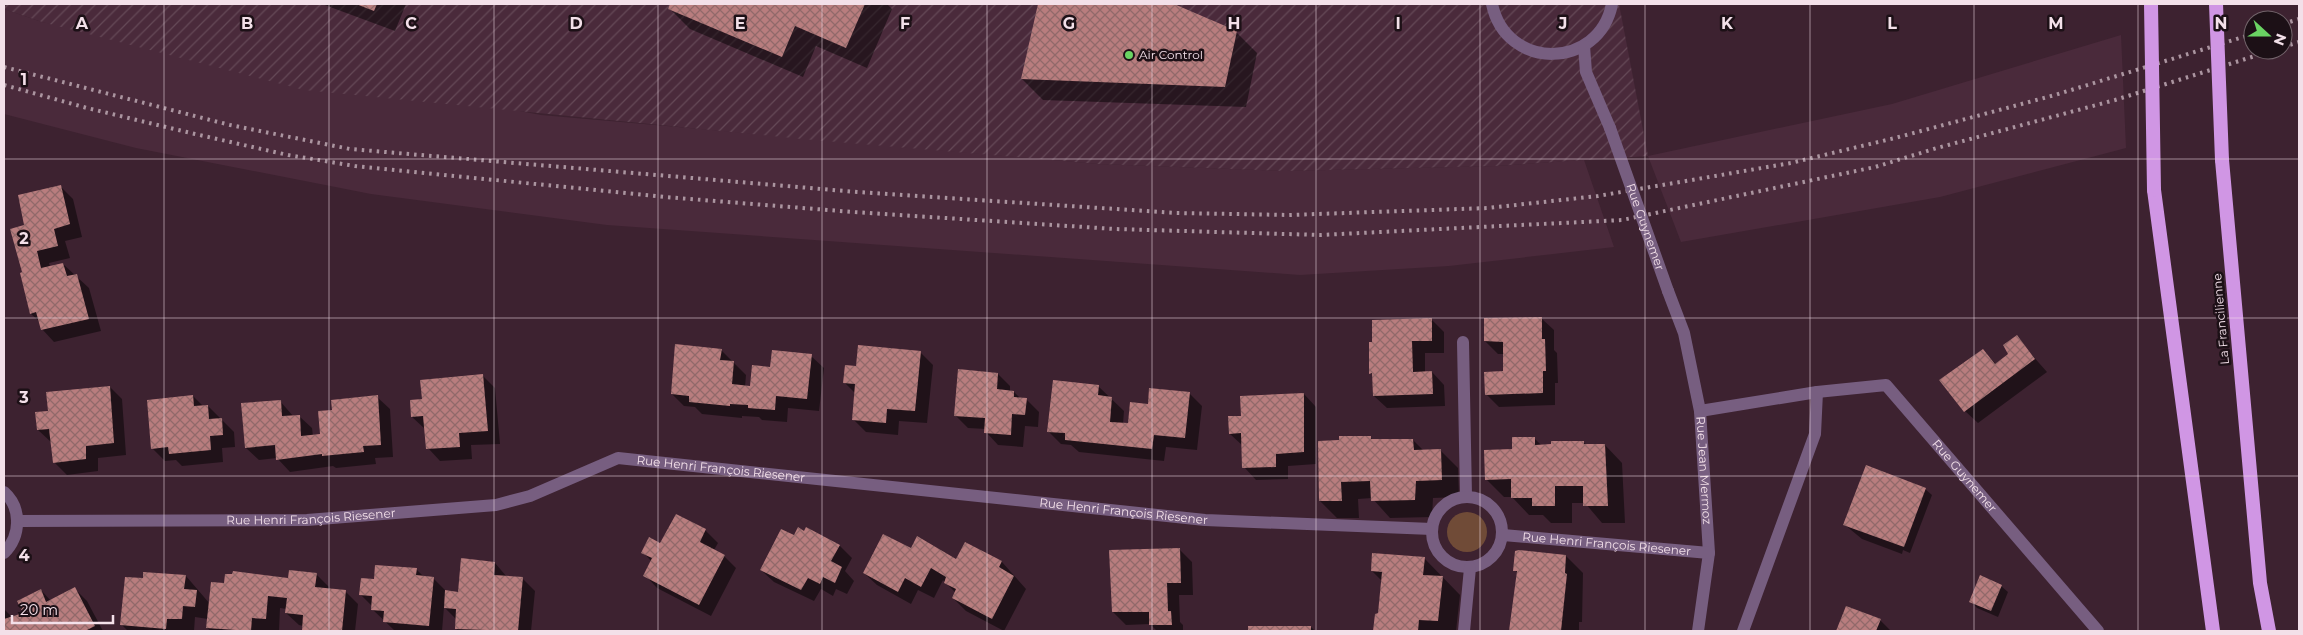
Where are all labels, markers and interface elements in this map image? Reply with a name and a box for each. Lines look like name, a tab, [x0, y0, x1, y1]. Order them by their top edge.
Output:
north arrow	[2243, 10, 2293, 60]
text: A	[75, 14, 89, 33]
text: B	[241, 14, 253, 33]
text: C	[405, 14, 417, 33]
text: D	[569, 14, 583, 33]
text: E	[735, 14, 745, 33]
text: F	[900, 14, 910, 33]
text: G	[1063, 14, 1075, 33]
text: H	[1228, 14, 1240, 33]
text: I	[1395, 14, 1401, 33]
text: J	[1558, 14, 1567, 33]
text: K	[1721, 14, 1734, 33]
text: L	[1887, 14, 1897, 33]
text: M	[2048, 14, 2064, 33]
text: N	[2215, 14, 2227, 33]
text: N	[2270, 31, 2291, 48]
place label: Air Control	[1139, 47, 1203, 62]
marker: Air Control	[1123, 49, 1135, 61]
text: 1	[21, 70, 27, 89]
street label: Rue Guynemer	[1623, 181, 1668, 272]
text: 2	[19, 229, 29, 248]
street label: La Francilienne	[2209, 273, 2232, 365]
text: 3	[18, 388, 29, 407]
street label: Rue Jean Mermoz	[1693, 416, 1715, 525]
street label: Rue Guynemer	[1929, 436, 2000, 515]
street label: Rue Henri François Riesener	[636, 452, 806, 485]
street label: Rue Henri François Riesener	[1039, 495, 1208, 527]
street label: Rue Henri François Riesener	[226, 505, 396, 527]
street label: Rue Henri François Riesener	[1522, 529, 1692, 558]
text: 4	[18, 546, 30, 565]
scale bar	[12, 592, 114, 624]
text: 20 m	[20, 600, 58, 619]

